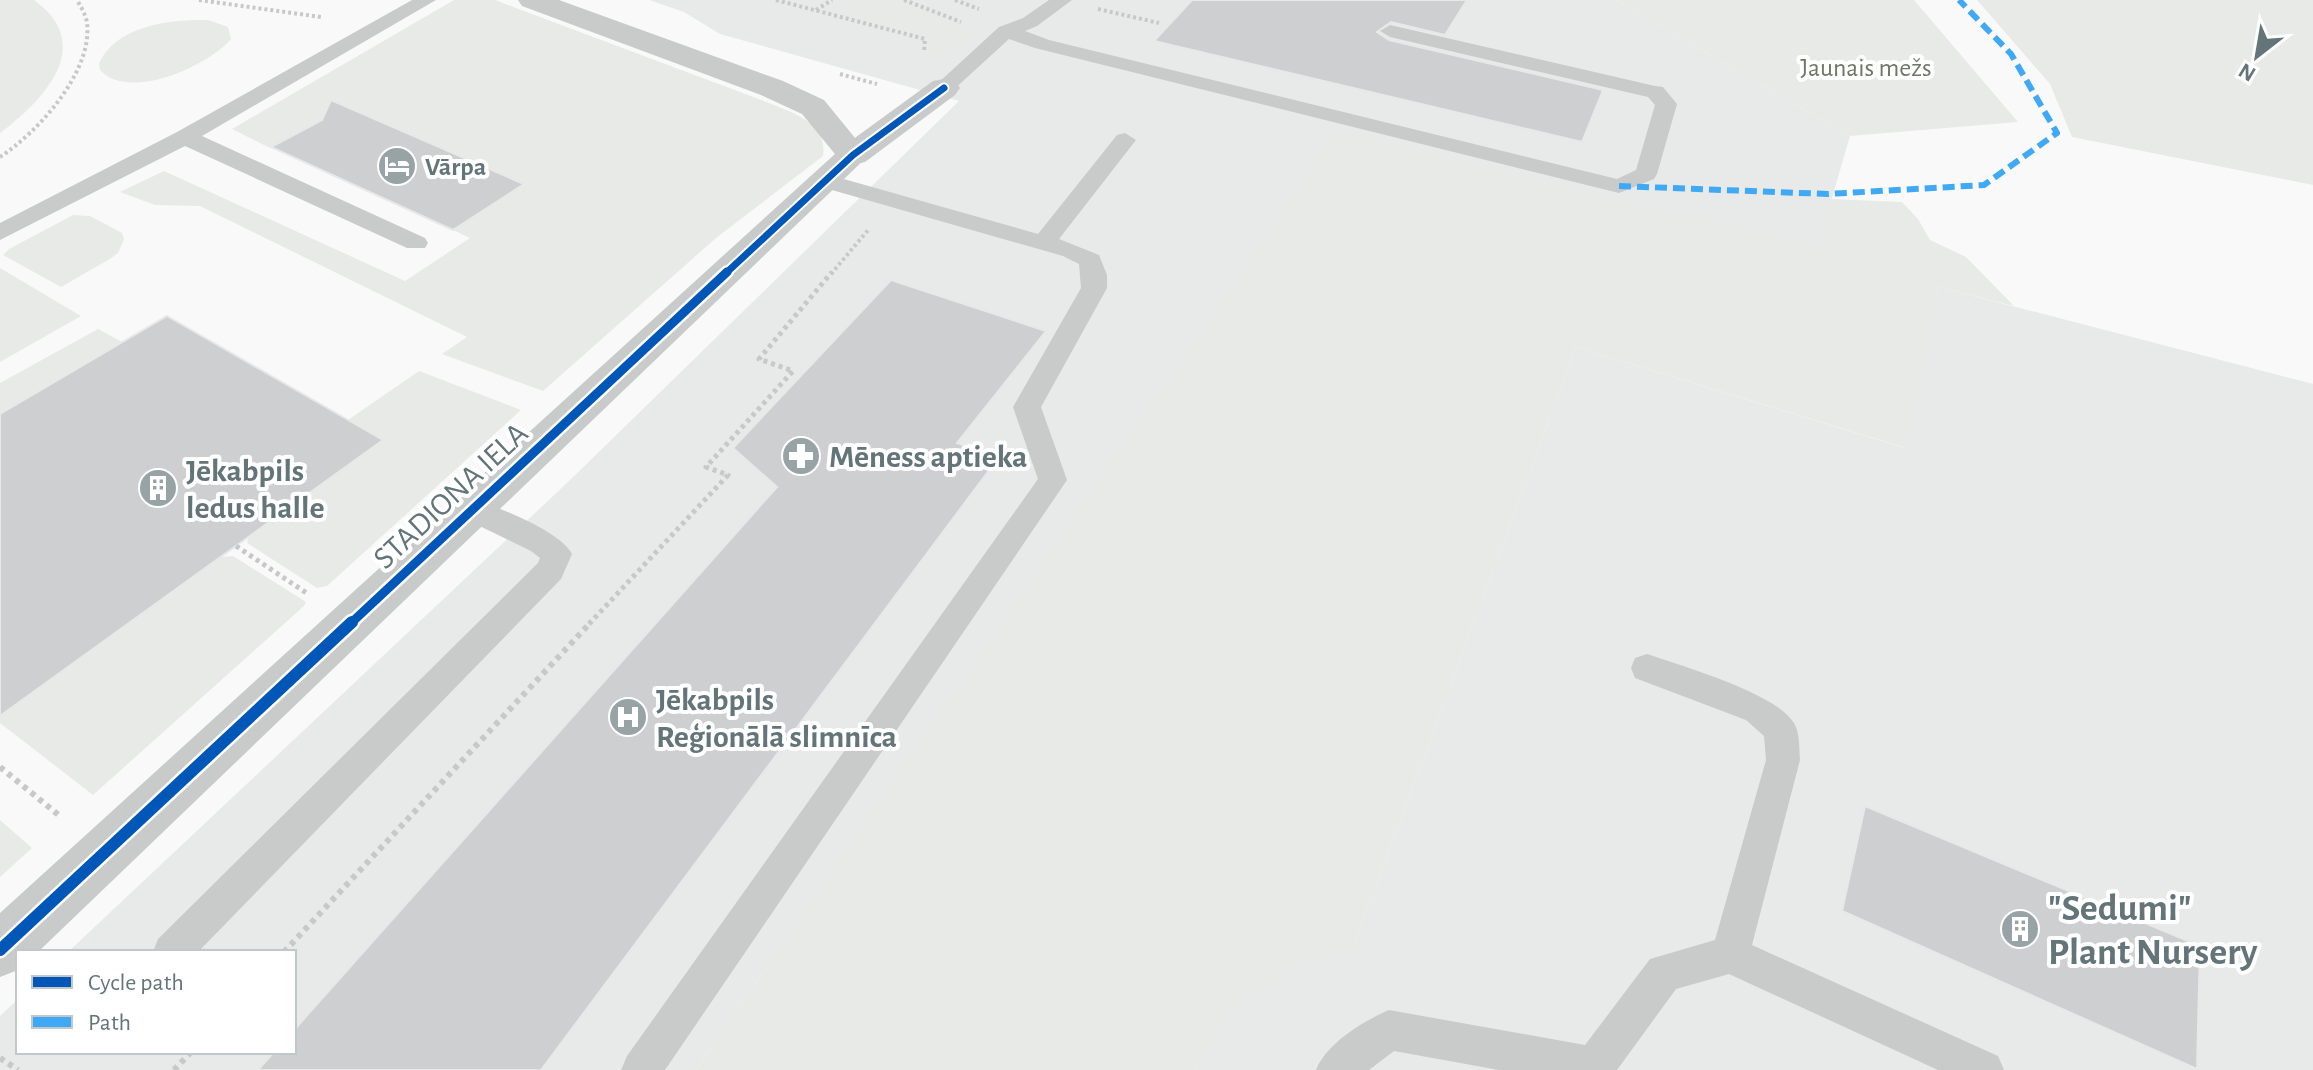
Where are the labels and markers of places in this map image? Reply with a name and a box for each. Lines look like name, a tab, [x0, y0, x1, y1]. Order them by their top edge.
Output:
hotel icon: Vārpa	[376, 145, 418, 187]
place label: Vārpa	[425, 154, 486, 180]
pharmacy icon: Mēness aptieka	[780, 435, 822, 477]
place label: Mēness aptieka	[829, 441, 1027, 473]
place label: Jēkabpils ledus halle	[186, 455, 325, 524]
building icon: Jēkabpils ledus halle	[137, 467, 179, 509]
place label: Jēkabpils Reģionālā slimnīca	[656, 684, 897, 753]
hospital icon: Jēkabpils Reģionālā slimnīca	[607, 696, 649, 738]
place label: "Sedumi" Plant Nursery	[2048, 890, 2258, 972]
building icon: "Sedumi" Plant Nursery	[1999, 908, 2041, 950]

